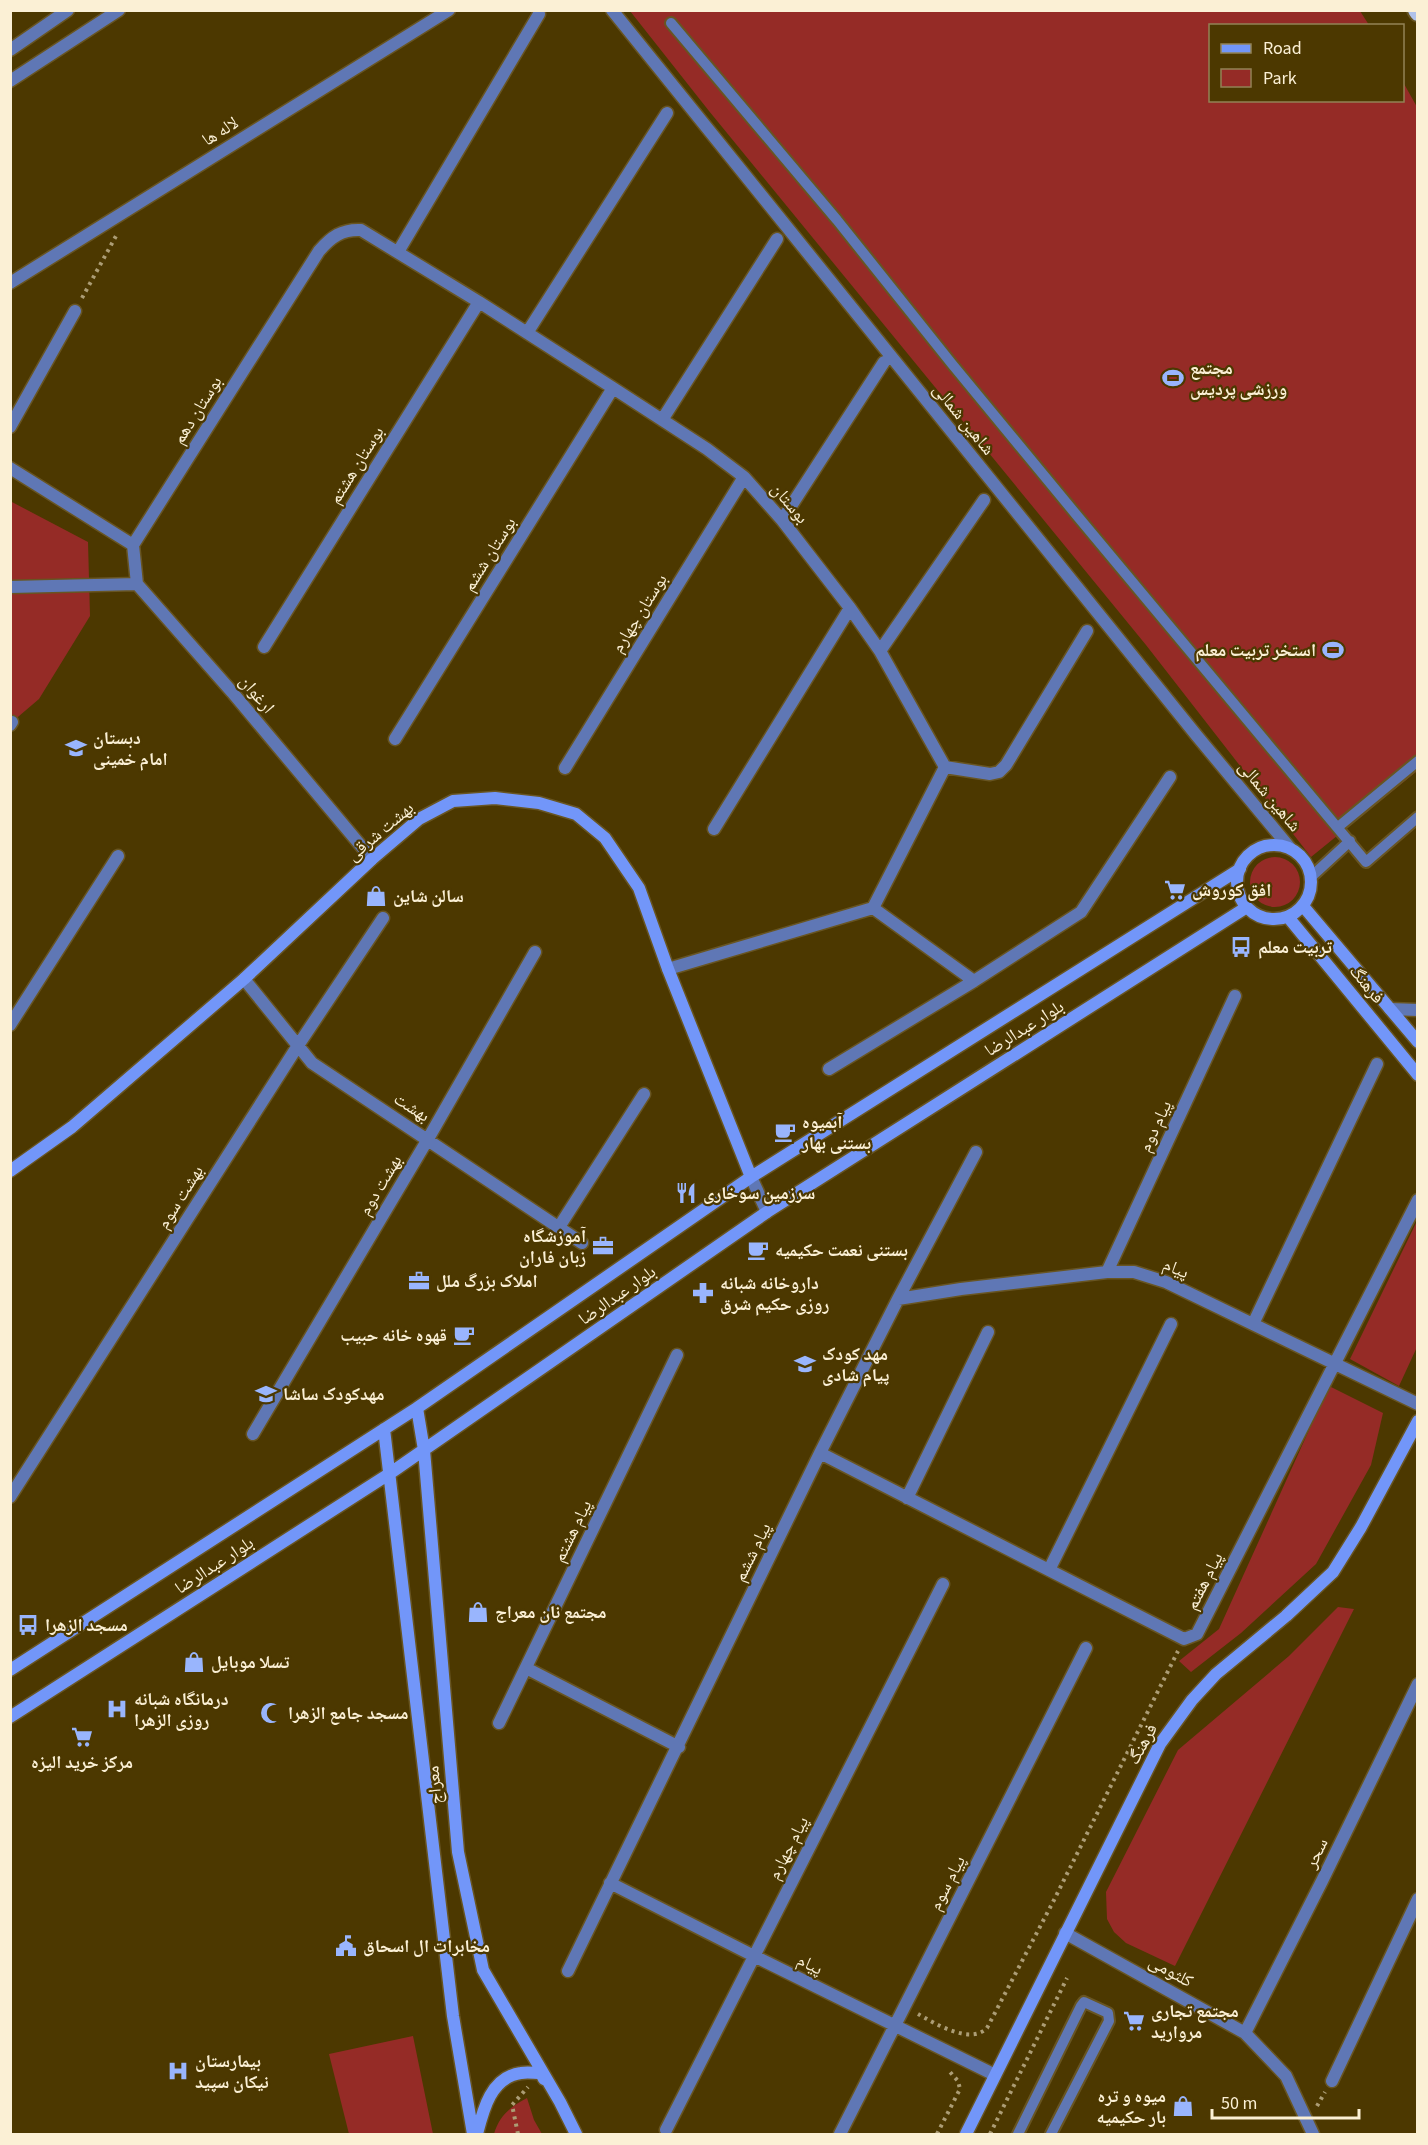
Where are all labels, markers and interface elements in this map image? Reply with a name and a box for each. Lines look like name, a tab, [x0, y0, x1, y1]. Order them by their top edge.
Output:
legend	[1209, 24, 1404, 102]
text: Road	[1263, 36, 1302, 61]
text: Park	[1263, 66, 1297, 91]
street label: لاله ها	[197, 111, 243, 152]
place label: مجتمع ورزشی پردیس	[1190, 356, 1287, 402]
sports icon: مجتمع ورزشی پردیس	[1161, 366, 1185, 390]
street label: بوستان دهم	[167, 371, 228, 449]
street label: شاهین شمالی	[927, 378, 1000, 461]
street label: بوستان هشتم	[323, 422, 390, 509]
street label: بوستان	[765, 477, 814, 529]
street label: بوستان ششم	[457, 512, 522, 596]
street label: بوستان چهارم	[605, 569, 674, 658]
place label: استخر تربیت معلم	[1195, 638, 1316, 663]
sports icon: استخر تربیت معلم	[1321, 638, 1345, 662]
street label: ارغوان	[233, 670, 280, 719]
place label: دبستان امام خمینی	[93, 726, 168, 772]
school or university icon: دبستان امام خمینی	[64, 736, 88, 760]
street label: شاهین شمالی	[1232, 755, 1307, 837]
street label: بهشت شرقی	[341, 796, 419, 867]
supermarket icon: افق کوروش	[1163, 878, 1187, 902]
place label: افق کوروش	[1192, 878, 1271, 903]
shop icon: سالن شاین	[364, 884, 388, 908]
place label: سالن شاین	[393, 884, 464, 909]
bus stop icon: تربیت معلم	[1229, 935, 1253, 959]
place label: تربیت معلم	[1258, 935, 1332, 960]
street label: فرهنگ	[1343, 960, 1390, 1009]
street label: بلوار عبدالرضا	[980, 994, 1069, 1063]
street label: بهشت	[389, 1086, 435, 1128]
street label: پیام دوم	[1133, 1096, 1178, 1156]
place label: آبمیوه بستنی بهار	[801, 1110, 871, 1156]
cafe icon: آبمیوه بستنی بهار	[773, 1120, 797, 1144]
street label: بهشت دوم	[353, 1150, 408, 1220]
street label: بهشت سوم	[151, 1160, 210, 1234]
restaurant icon: سرزمین سوخاری	[674, 1181, 698, 1205]
place label: سرزمین سوخاری	[703, 1181, 815, 1206]
place label: آموزشگاه زبان فاران	[519, 1224, 586, 1270]
office icon: آموزشگاه زبان فاران	[591, 1234, 615, 1258]
cafe icon: بستنی نعمت حکیمیه	[746, 1238, 770, 1262]
place label: بستنی نعمت حکیمیه	[775, 1238, 908, 1263]
street label: پیام	[1159, 1252, 1193, 1285]
street label: بلوار عبدالرضا	[573, 1259, 661, 1331]
office icon: املاک بزرگ ملل	[407, 1269, 431, 1293]
place label: املاک بزرگ ملل	[436, 1269, 538, 1294]
place label: داروخانه شبانه روزی حکیم شرق	[720, 1271, 829, 1317]
pharmacy icon: داروخانه شبانه روزی حکیم شرق	[691, 1281, 715, 1305]
place label: قهوه خانه حبیب	[340, 1323, 447, 1348]
cafe icon: قهوه خانه حبیب	[452, 1323, 476, 1347]
place label: مهد کودک پیام شادی	[822, 1342, 890, 1388]
school or university icon: مهد کودک پیام شادی	[793, 1352, 817, 1376]
school or university icon: مهدکودک ساشا	[254, 1382, 278, 1406]
place label: مهدکودک ساشا	[283, 1382, 384, 1407]
street label: پیام هشتم	[547, 1496, 598, 1567]
street label: پیام ششم	[727, 1518, 777, 1586]
street label: بلوار عبدالرضا	[170, 1531, 259, 1600]
street label: پیام هفتم	[1179, 1548, 1230, 1614]
shop icon: مجتمع نان معراج	[466, 1600, 490, 1624]
place label: مجتمع نان معراج	[495, 1600, 607, 1625]
bus stop icon: مسجد الزهرا	[16, 1613, 40, 1637]
place label: مسجد الزهرا	[45, 1613, 128, 1638]
shop icon: تسلا موبایل	[182, 1650, 206, 1674]
place label: تسلا موبایل	[211, 1650, 290, 1675]
place label: درمانگاه شبانه روزی الزهرا	[134, 1687, 229, 1733]
hospital icon: درمانگاه شبانه روزی الزهرا	[105, 1697, 129, 1721]
mosque icon: مسجد جامع الزهرا	[259, 1701, 283, 1725]
place label: مسجد جامع الزهرا	[288, 1701, 408, 1726]
street label: فرهنگ	[1121, 1719, 1164, 1769]
supermarket icon: مرکز خرید الیزه	[70, 1725, 94, 1749]
place label: مرکز خرید الیزه	[31, 1750, 133, 1775]
street label: معراج	[420, 1765, 449, 1805]
street label: پیام چهارم	[762, 1812, 815, 1884]
street label: سحر	[1298, 1834, 1335, 1874]
street label: پیام سوم	[923, 1851, 972, 1915]
public building icon: مخابرات ال اسحاق	[334, 1934, 358, 1958]
place label: مخابرات ال اسحاق	[363, 1934, 490, 1959]
street label: پیام	[793, 1948, 827, 1981]
street label: کلثومی	[1144, 1949, 1198, 1994]
place label: مجتمع تجاری مروارید	[1151, 1999, 1239, 2045]
supermarket icon: مجتمع تجاری مروارید	[1122, 2009, 1146, 2033]
place label: بیمارستان نیکان سپید	[195, 2049, 269, 2095]
hospital icon: بیمارستان نیکان سپید	[166, 2059, 190, 2083]
scale bar	[1212, 2082, 1359, 2120]
place label: میوه و تره بار حکیمیه	[1097, 2084, 1166, 2130]
text: 50 m	[1221, 2091, 1257, 2116]
shop icon: میوه و تره بار حکیمیه	[1171, 2094, 1195, 2118]

